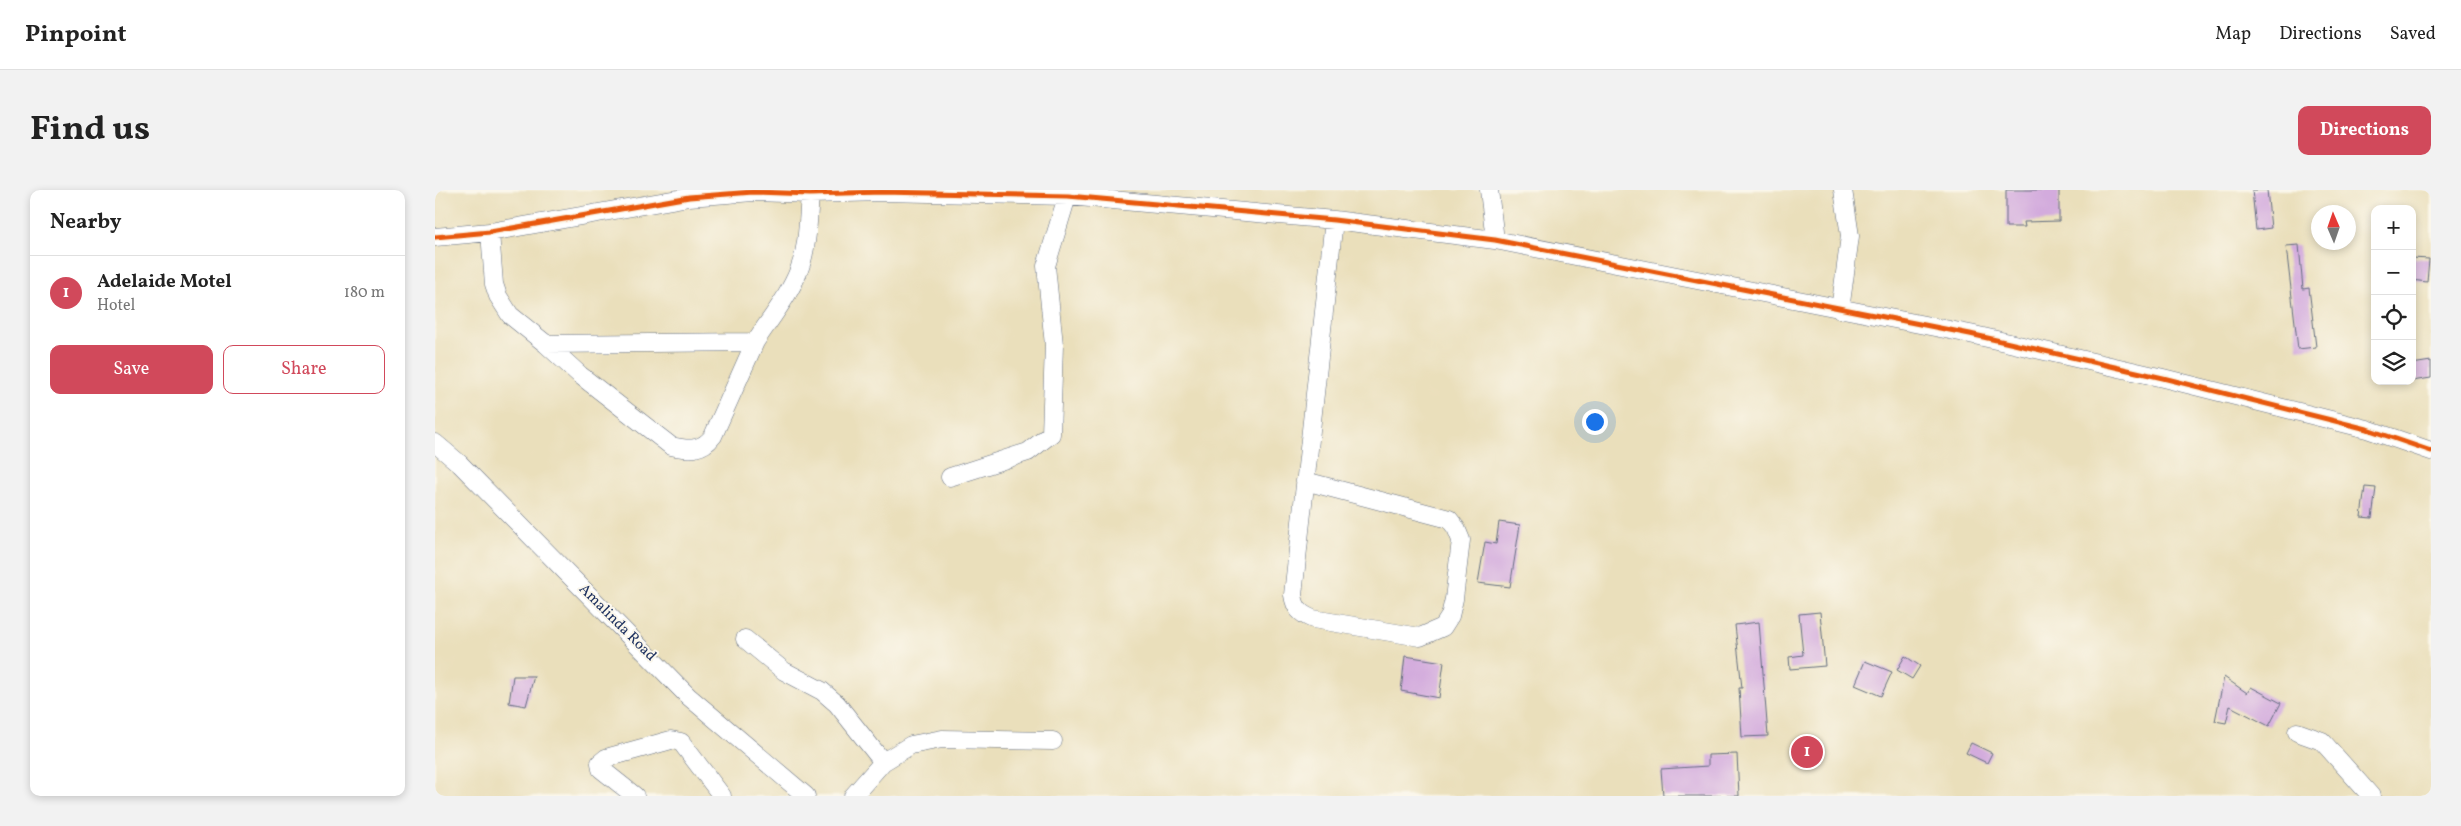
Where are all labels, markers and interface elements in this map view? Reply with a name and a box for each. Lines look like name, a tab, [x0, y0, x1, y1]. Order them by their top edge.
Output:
text: Pinpoint	[25, 18, 127, 52]
text: Map	[2215, 22, 2251, 47]
text: Directions	[2279, 22, 2362, 47]
text: Saved	[2390, 22, 2436, 47]
text: Find us	[30, 106, 150, 154]
button: Directions	[2298, 106, 2431, 155]
north arrow	[2311, 205, 2356, 250]
map controls	[2371, 205, 2416, 385]
button: +	[2371, 205, 2416, 250]
text: Nearby	[50, 208, 121, 237]
button: −	[2371, 250, 2416, 295]
text: Adelaide Motel	[97, 269, 232, 295]
text: 1	[63, 282, 69, 304]
text: 180 m	[344, 282, 385, 304]
text: Hotel	[97, 295, 135, 317]
button: locate	[2371, 295, 2416, 340]
button: layers	[2371, 340, 2416, 385]
button: Save	[50, 345, 213, 394]
button: Share	[223, 345, 385, 394]
your location	[1582, 409, 1608, 435]
street label: Amalinda Road	[573, 579, 661, 667]
pin: 1	[1791, 733, 1823, 771]

